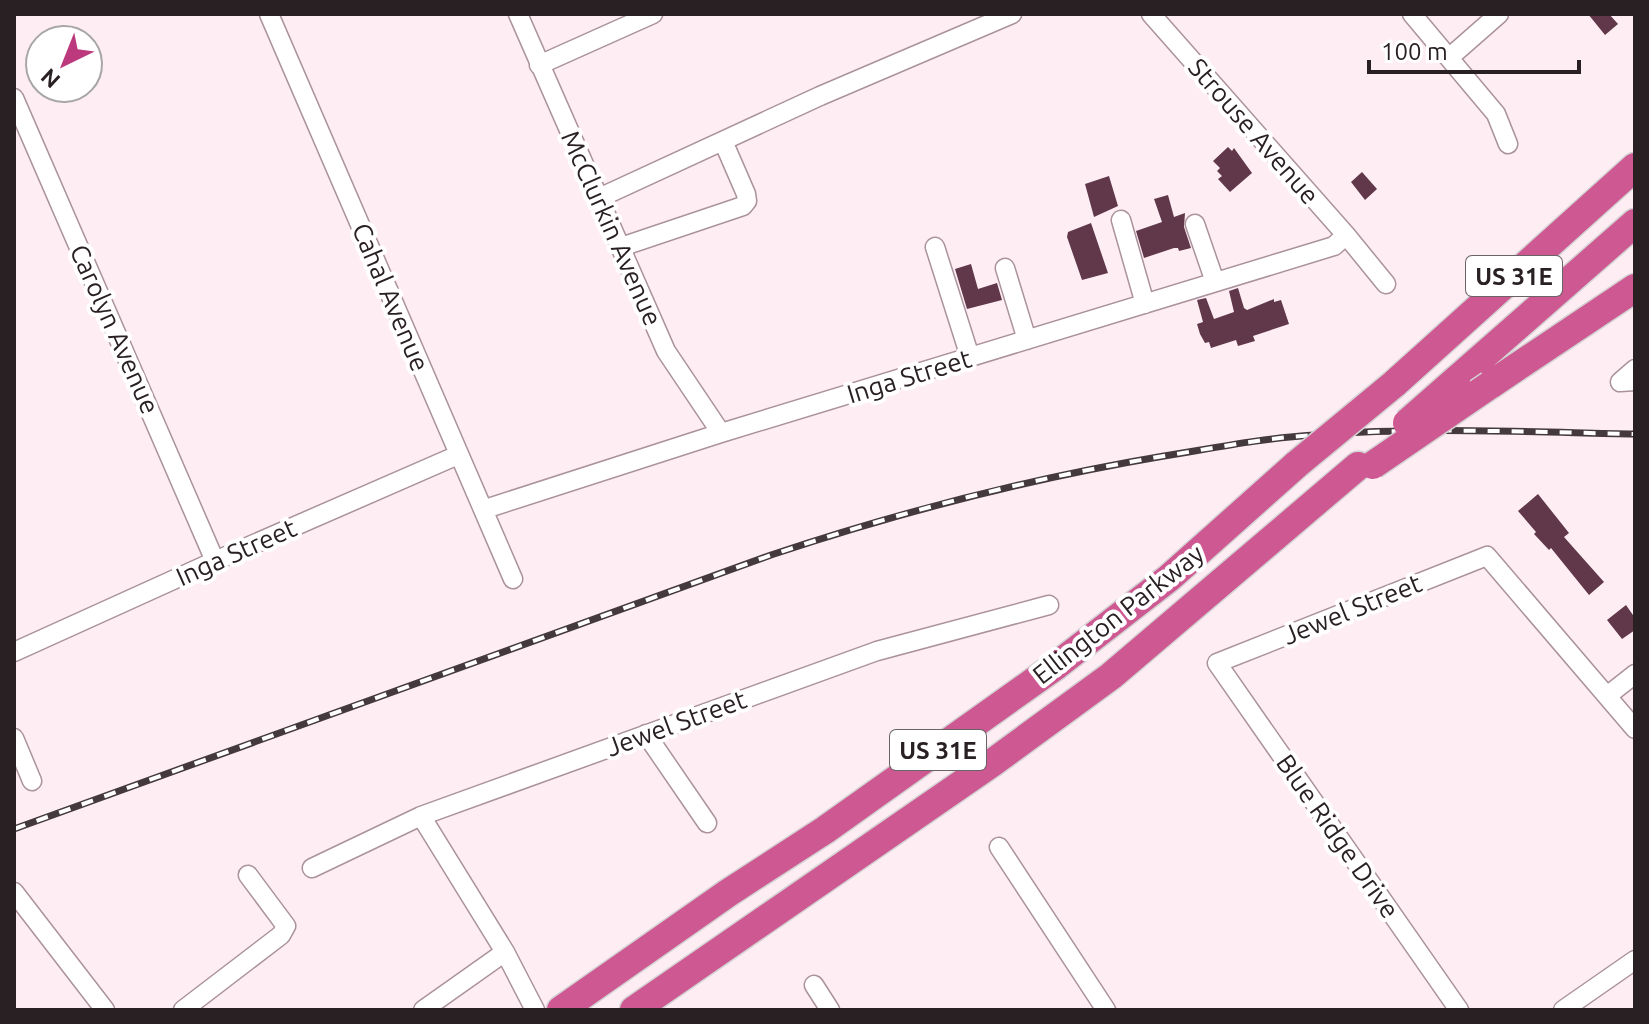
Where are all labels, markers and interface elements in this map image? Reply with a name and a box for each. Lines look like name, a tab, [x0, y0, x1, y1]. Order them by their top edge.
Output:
north arrow	[24, 24, 104, 104]
scale bar	[1369, 24, 1579, 74]
text: 100 m	[1381, 38, 1448, 65]
street label: Strouse Avenue	[1183, 52, 1325, 210]
text: N	[35, 64, 65, 94]
street label: McClurkin Avenue	[556, 126, 668, 330]
street label: Cahal Avenue	[347, 219, 435, 375]
street label: Carolyn Avenue	[65, 240, 165, 418]
road number: US 31E	[1466, 256, 1562, 296]
street label: Inga Street	[843, 343, 975, 409]
street label: Inga Street	[171, 513, 301, 591]
street label: Ellington Parkway	[1027, 538, 1209, 690]
street label: Jewel Street	[1278, 568, 1426, 650]
street label: Jewel Street	[602, 684, 750, 762]
road number: US 31E	[890, 730, 986, 770]
street label: Blue Ridge Drive	[1271, 749, 1405, 923]

